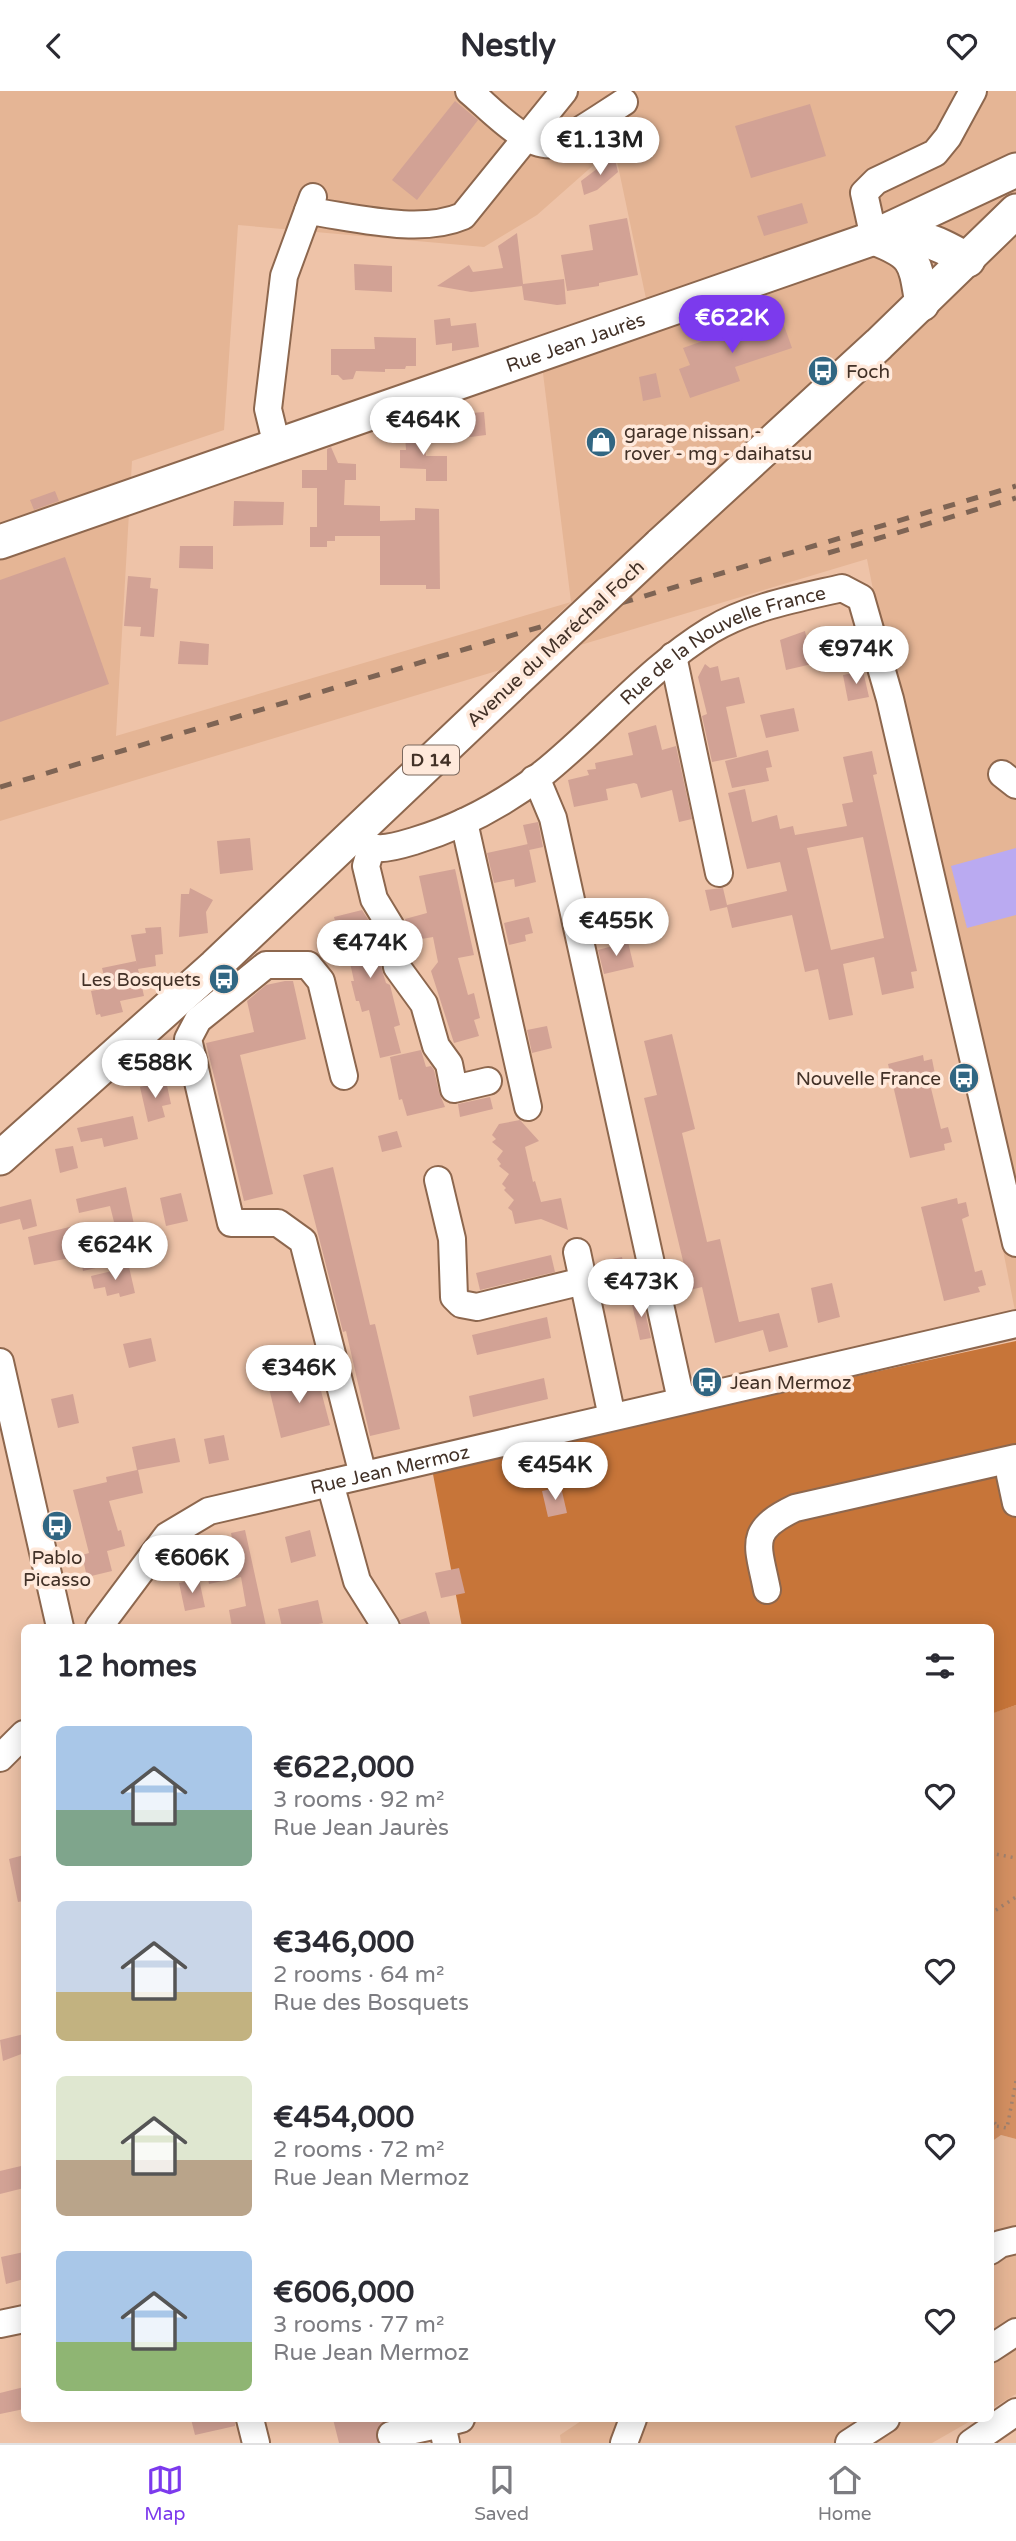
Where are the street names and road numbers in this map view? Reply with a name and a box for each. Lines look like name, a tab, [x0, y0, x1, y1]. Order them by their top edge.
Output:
street label: Rue Jean Jaurès	[503, 309, 648, 377]
street label: Avenue du Maréchal Foch	[462, 556, 649, 732]
street label: Rue de la Nouvelle France	[616, 582, 828, 710]
road number: D 14	[403, 745, 459, 775]
street label: Rue Jean Mermoz	[308, 1441, 471, 1499]

